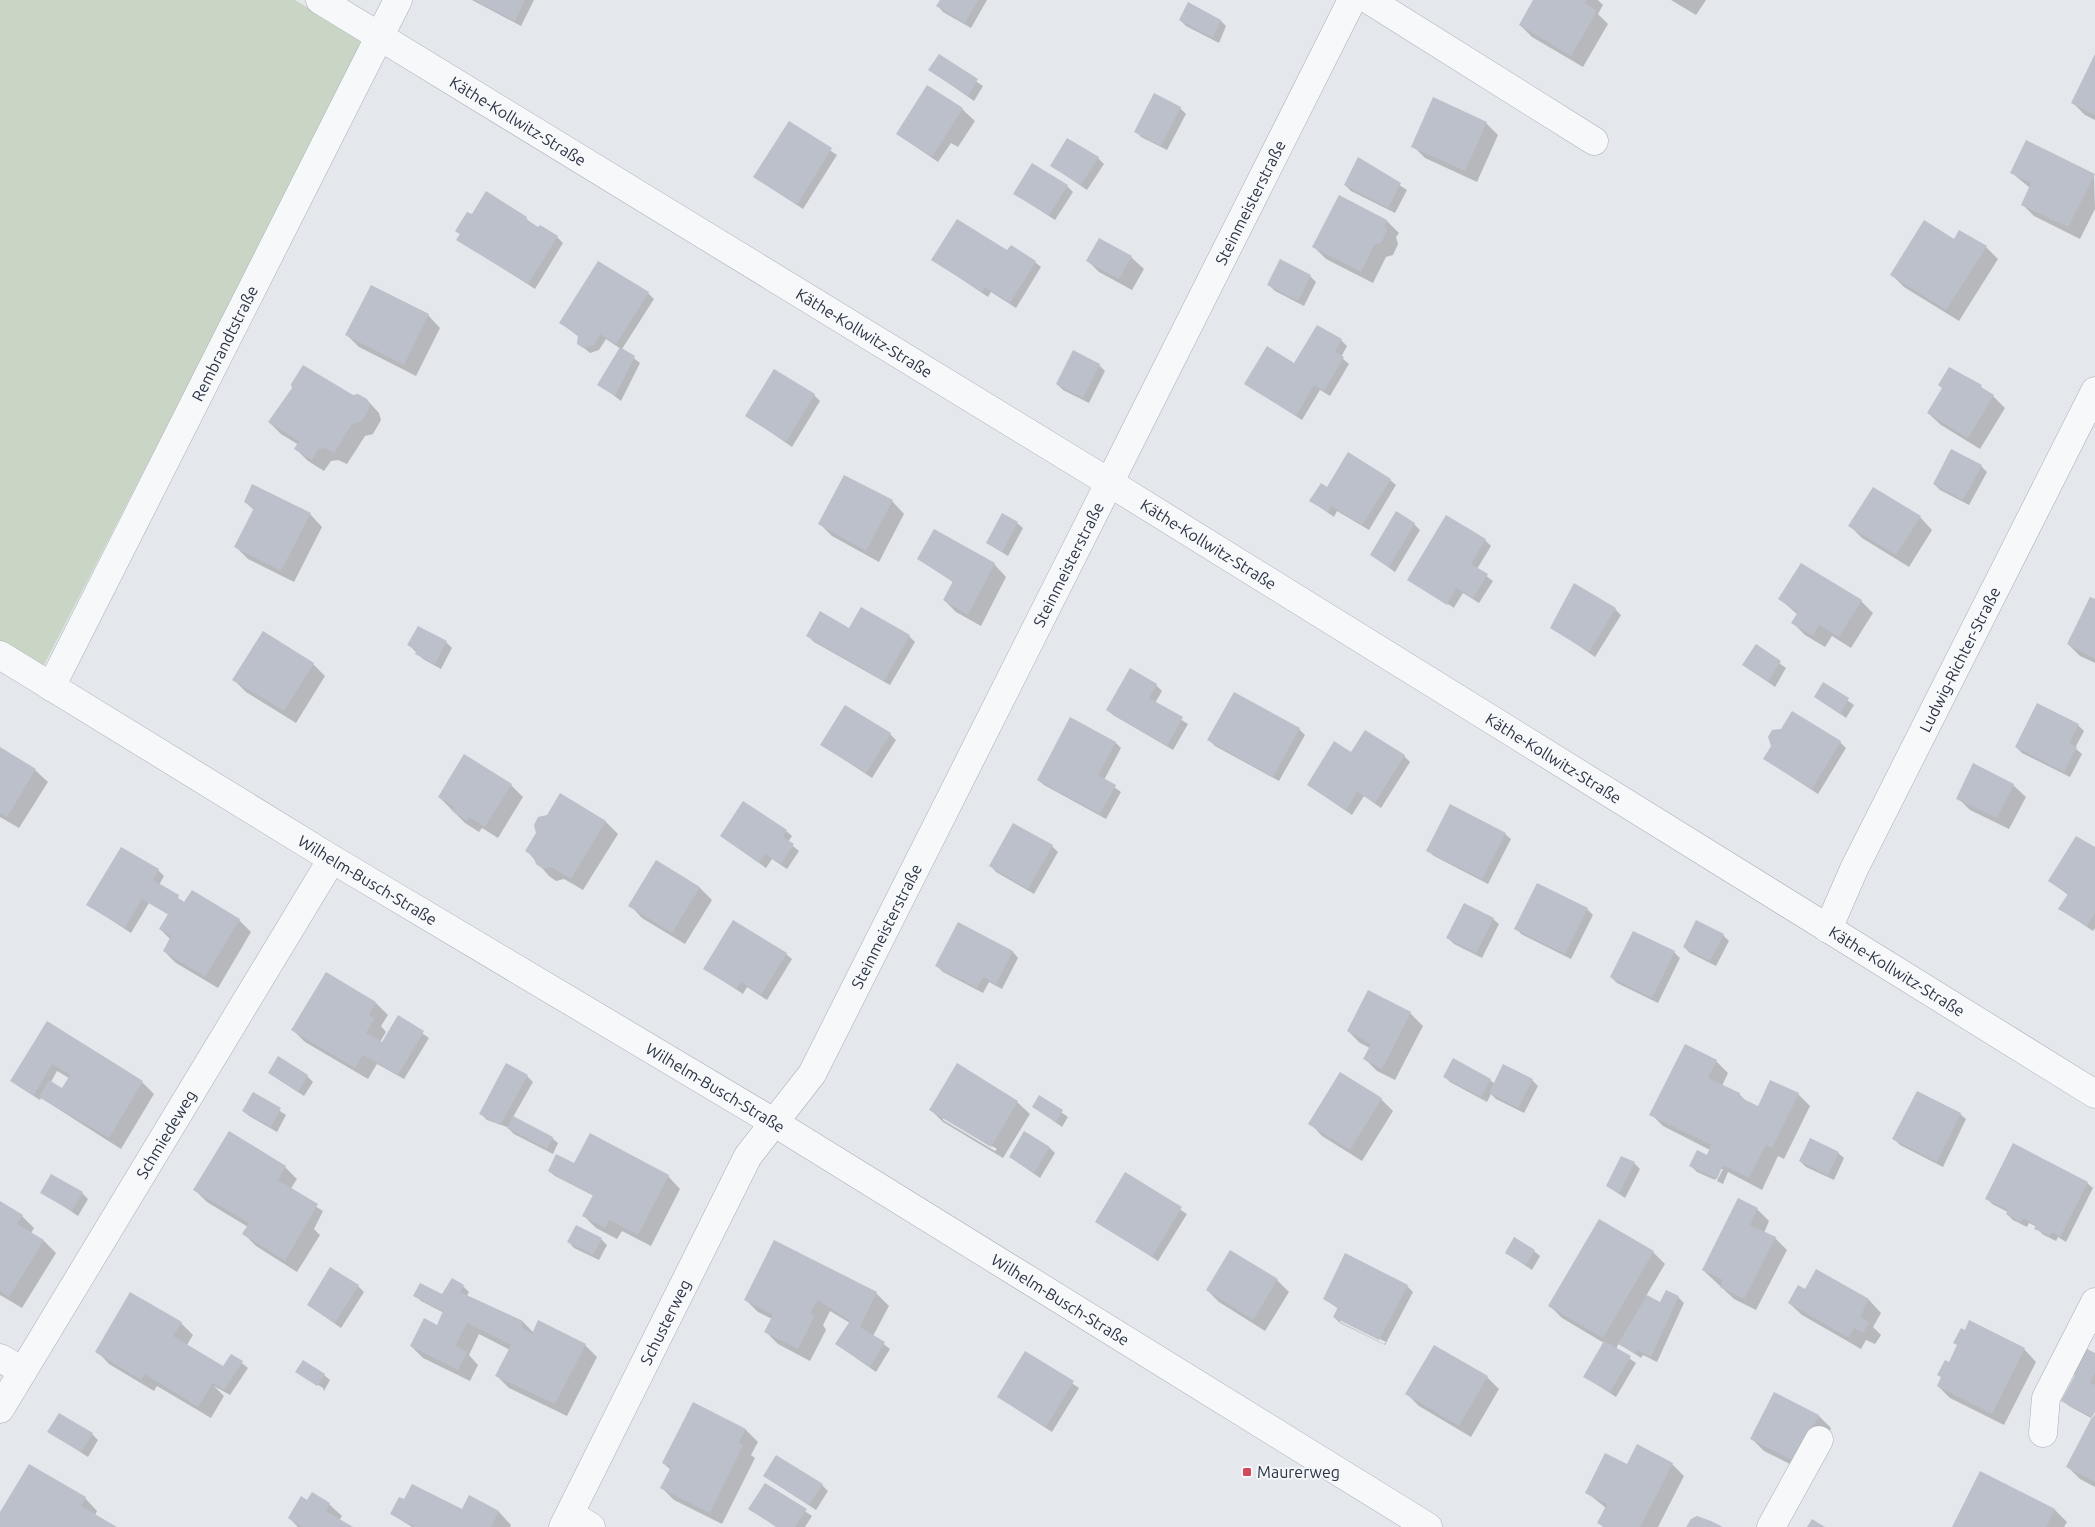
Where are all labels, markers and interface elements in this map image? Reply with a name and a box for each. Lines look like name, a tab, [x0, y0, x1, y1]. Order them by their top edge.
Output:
street label: Käthe-Kollwitz-Straße	[447, 73, 589, 169]
street label: Steinmeisterstraße	[1211, 137, 1289, 268]
street label: Rembrandtstraße	[188, 283, 261, 404]
street label: Käthe-Kollwitz-Straße	[793, 284, 936, 381]
street label: Käthe-Kollwitz-Straße	[1137, 495, 1280, 593]
street label: Steinmeisterstraße	[1029, 499, 1107, 630]
street label: Ludwig-Richter-Straße	[1916, 584, 2004, 735]
street label: Käthe-Kollwitz-Straße	[1482, 709, 1625, 807]
street label: Wilhelm-Busch-Straße	[295, 831, 440, 929]
street label: Steinmeisterstraße	[847, 861, 925, 992]
street label: Käthe-Kollwitz-Straße	[1826, 922, 1968, 1020]
street label: Wilhelm-Busch-Straße	[643, 1039, 788, 1136]
street label: Schmiedeweg	[132, 1087, 199, 1182]
street label: Wilhelm-Busch-Straße	[988, 1250, 1133, 1349]
street label: Schusterweg	[636, 1276, 694, 1368]
place label: Maurerweg	[1257, 1463, 1340, 1481]
marker: Maurerweg	[1241, 1466, 1253, 1478]

